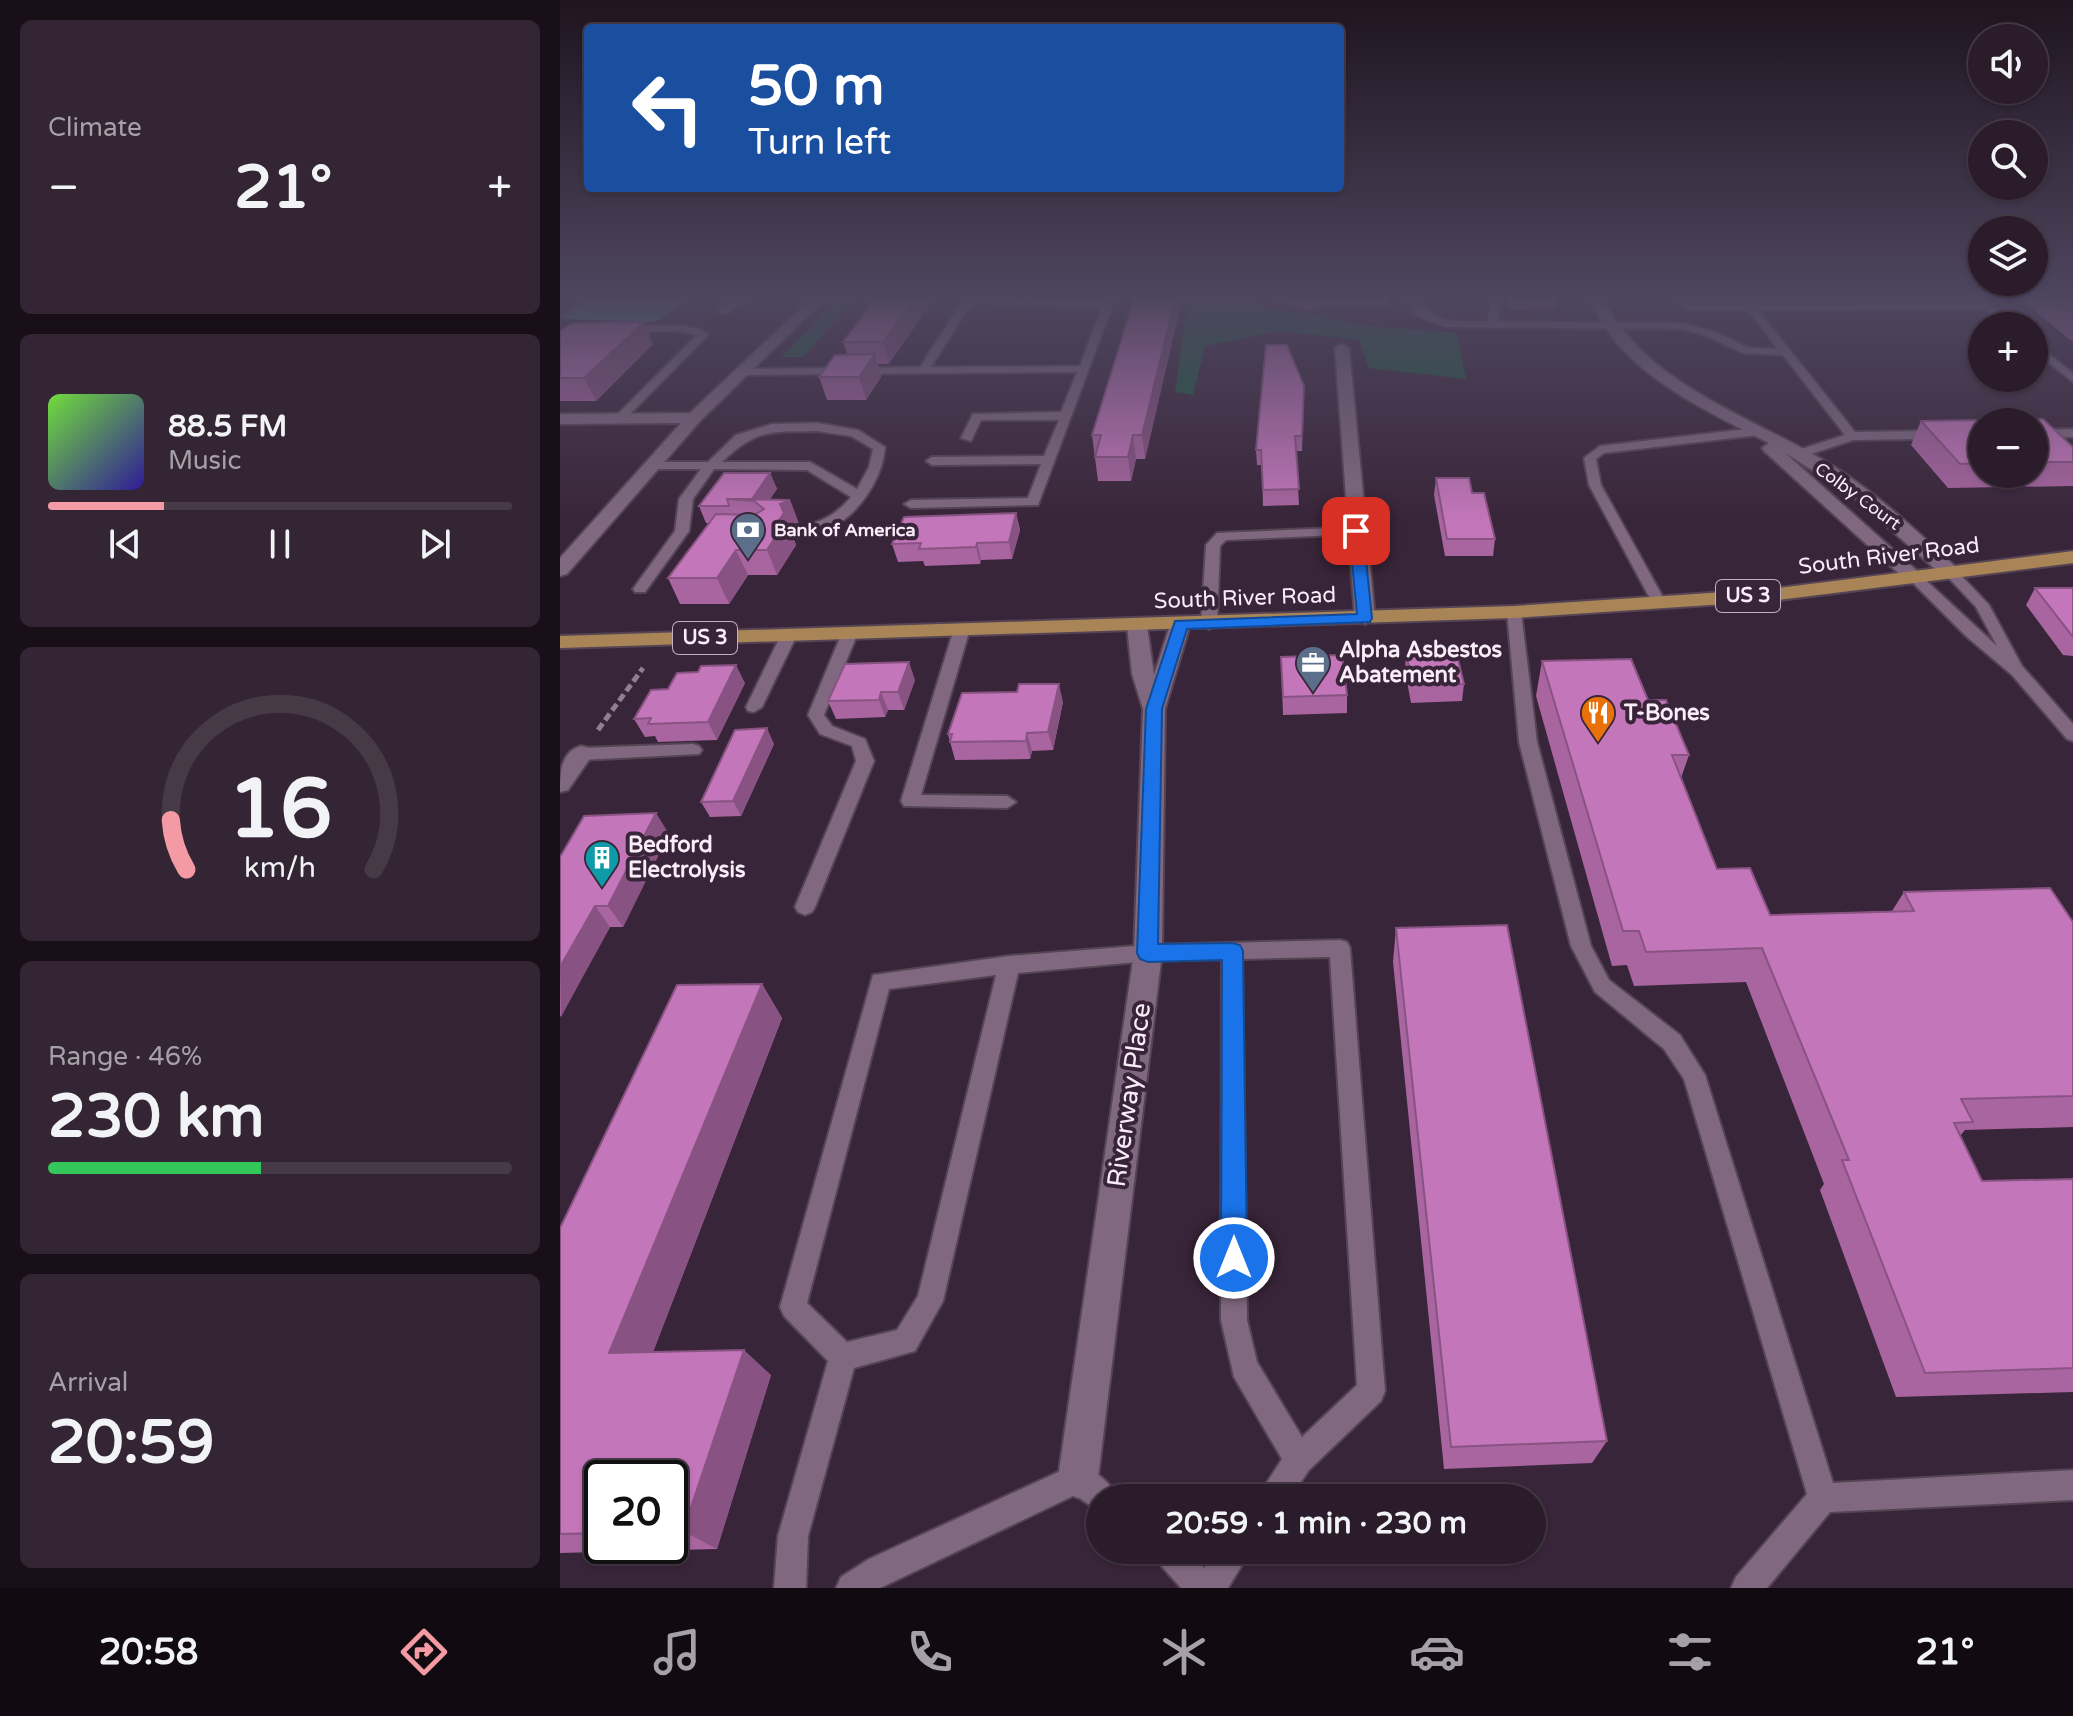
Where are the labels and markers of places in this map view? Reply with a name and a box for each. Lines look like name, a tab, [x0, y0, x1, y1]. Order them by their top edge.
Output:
pin	[1322, 497, 1390, 565]
bank icon: Bank of America	[729, 511, 767, 561]
place label: Bank of America	[774, 519, 916, 541]
place label: Alpha Asbestos Abatement	[1339, 637, 1503, 688]
office icon: Alpha Asbestos Abatement	[1294, 644, 1332, 694]
restaurant icon: T-Bones	[1579, 694, 1617, 744]
place label: T-Bones	[1623, 700, 1710, 726]
place label: Bedford Electrolysis	[628, 832, 746, 883]
building icon: Bedford Electrolysis	[583, 839, 621, 889]

